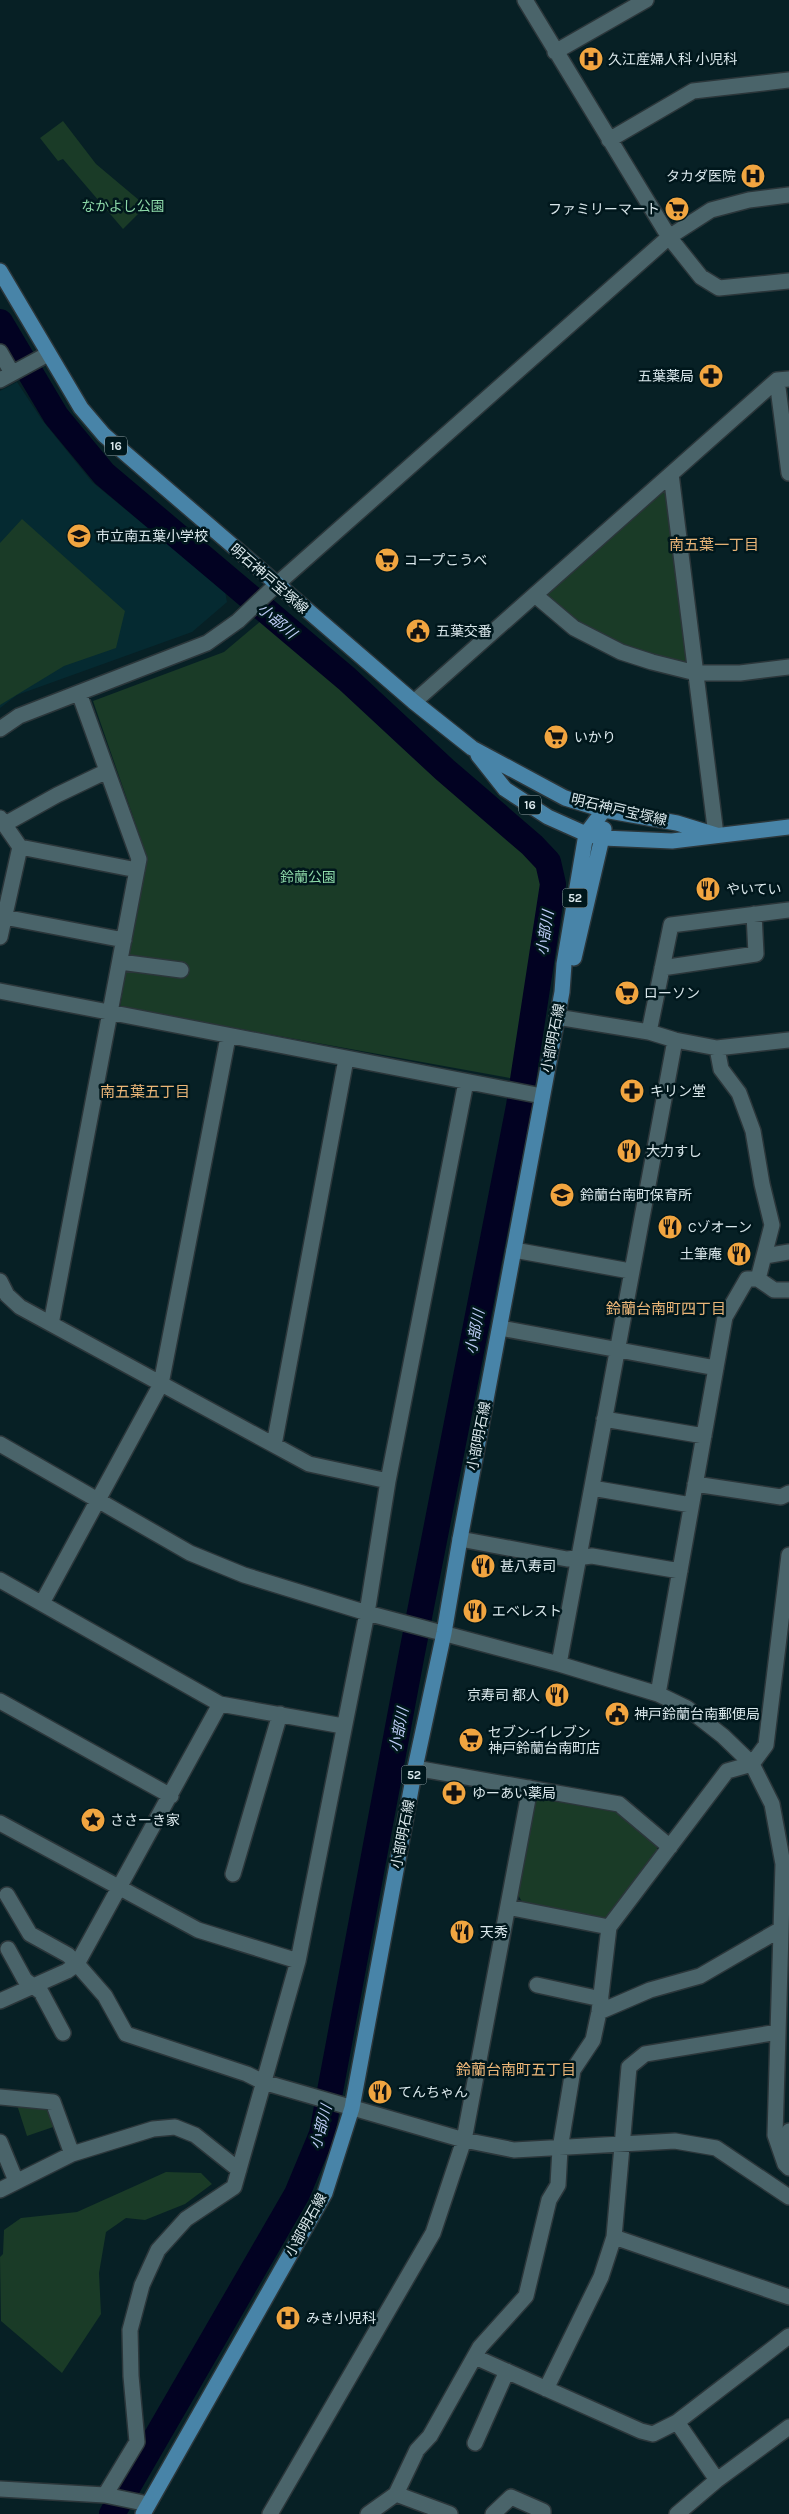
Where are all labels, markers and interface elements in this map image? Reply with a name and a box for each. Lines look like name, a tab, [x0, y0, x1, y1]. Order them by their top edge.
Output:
hospital icon: 久江産婦人科 小児科	[578, 46, 604, 72]
place label: 久江産婦人科 小児科	[608, 51, 737, 68]
hospital icon: タカダ医院	[740, 163, 766, 189]
place label: タカダ医院	[666, 168, 736, 185]
supermarket icon: ファミリーマート	[664, 196, 690, 222]
park label: なかよし公園	[81, 198, 165, 215]
place label: ファミリーマート	[548, 201, 660, 218]
pharmacy icon: 五葉薬局	[698, 363, 724, 389]
place label: 五葉薬局	[638, 368, 694, 385]
road number: 16	[105, 436, 127, 456]
school or university icon: 市立南五葉小学校	[66, 523, 92, 549]
place label: 市立南五葉小学校	[96, 528, 208, 545]
district label: 南五葉一丁目	[669, 536, 759, 554]
street label: 明石神戸宝塚線	[226, 540, 312, 618]
supermarket icon: コープこうべ	[374, 547, 400, 573]
place label: コープこうべ	[404, 552, 487, 569]
water label: 小部川	[254, 600, 302, 644]
public building icon: 五葉交番	[405, 618, 431, 644]
place label: 五葉交番	[436, 623, 492, 640]
supermarket icon: いかり	[543, 724, 569, 750]
place label: いかり	[574, 729, 616, 746]
street label: 明石神戸宝塚線	[569, 791, 669, 829]
road number: 16	[519, 796, 541, 814]
park label: 鈴蘭公園	[280, 869, 336, 886]
restaurant icon: やいてい	[695, 876, 721, 902]
place label: やいてい	[726, 881, 782, 898]
road number: 52	[562, 888, 588, 908]
water label: 小部川	[533, 907, 558, 957]
supermarket icon: ローソン	[614, 980, 640, 1006]
place label: ローソン	[644, 985, 700, 1002]
street label: 小部明石線	[538, 1002, 568, 1074]
pharmacy icon: キリン堂	[619, 1078, 645, 1104]
district label: 南五葉五丁目	[100, 1083, 190, 1101]
place label: キリン堂	[650, 1083, 706, 1100]
restaurant icon: 大力すし	[616, 1138, 642, 1164]
place label: 大力すし	[646, 1143, 702, 1160]
school or university icon: 鈴蘭台南町保育所	[549, 1182, 575, 1208]
place label: 鈴蘭台南町保育所	[580, 1187, 692, 1204]
restaurant icon: Cゾオーン	[657, 1214, 683, 1240]
place label: Cゾオーン	[688, 1219, 752, 1236]
restaurant icon: 土筆庵	[726, 1241, 752, 1267]
place label: 土筆庵	[680, 1246, 722, 1263]
district label: 鈴蘭台南町四丁目	[606, 1300, 726, 1318]
water label: 小部川	[462, 1306, 489, 1356]
street label: 小部明石線	[464, 1400, 494, 1472]
restaurant icon: 甚八寿司	[470, 1553, 496, 1579]
place label: 甚八寿司	[500, 1558, 556, 1575]
restaurant icon: エベレスト	[462, 1598, 488, 1624]
place label: エベレスト	[492, 1603, 562, 1620]
restaurant icon: 京寿司 都人	[544, 1682, 570, 1708]
place label: 京寿司 都人	[467, 1687, 540, 1704]
public building icon: 神戸鈴蘭台南郵便局	[604, 1701, 630, 1727]
water label: 小部川	[386, 1704, 413, 1754]
place label: 神戸鈴蘭台南郵便局	[634, 1706, 760, 1723]
place label: セブン-イレブン 神戸鈴蘭台南町店	[488, 1724, 600, 1757]
supermarket icon: セブン-イレブン 神戸鈴蘭台南町店	[458, 1727, 484, 1753]
road number: 52	[402, 1766, 426, 1784]
pharmacy icon: ゆーあい薬局	[441, 1780, 467, 1806]
place label: ゆーあい薬局	[472, 1785, 556, 1802]
street label: 小部明石線	[388, 1798, 418, 1870]
place icon: ささーき家	[80, 1807, 106, 1833]
place label: ささーき家	[110, 1812, 180, 1829]
restaurant icon: 天秀	[449, 1919, 475, 1945]
place label: 天秀	[480, 1924, 508, 1941]
district label: 鈴蘭台南町五丁目	[456, 2061, 576, 2079]
restaurant icon: てんちゃん	[367, 2079, 393, 2105]
place label: てんちゃん	[398, 2084, 468, 2101]
water label: 小部川	[306, 2101, 336, 2151]
street label: 小部明石線	[282, 2190, 330, 2260]
hospital icon: みき小児科	[275, 2305, 301, 2331]
place label: みき小児科	[306, 2310, 376, 2327]

